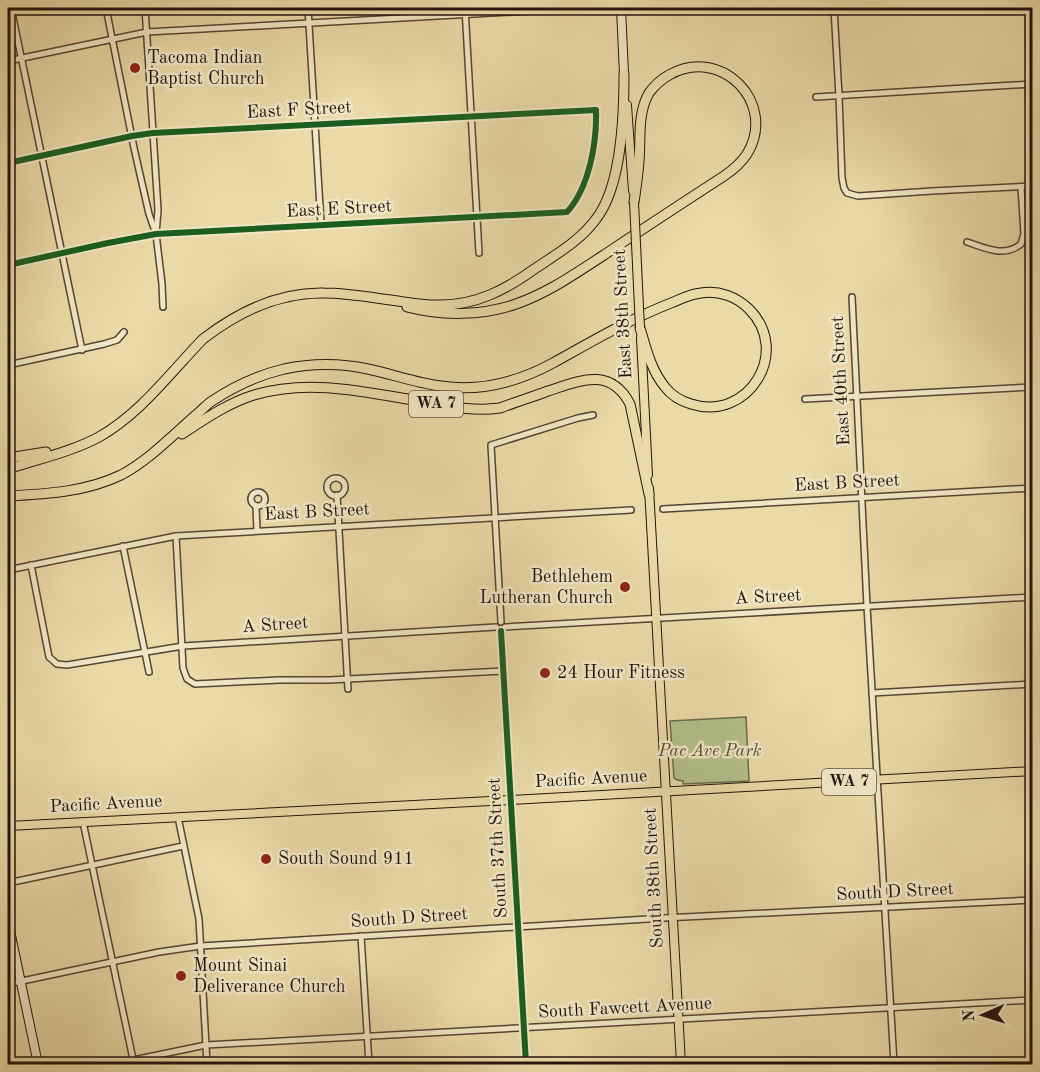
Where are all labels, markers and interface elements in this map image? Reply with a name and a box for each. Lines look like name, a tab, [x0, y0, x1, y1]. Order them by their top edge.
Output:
place label: Tacoma Indian Baptist Church	[147, 49, 265, 88]
marker: Tacoma Indian Baptist Church	[128, 61, 142, 75]
street label: East F Street	[246, 98, 352, 122]
street label: East E Street	[286, 197, 392, 221]
street label: East 38th Street	[611, 249, 635, 379]
street label: East 40th Street	[829, 316, 853, 446]
road number: WA 7	[409, 391, 463, 417]
street label: East B Street	[794, 471, 900, 495]
street label: East B Street	[264, 500, 370, 524]
place label: Bethlehem Lutheran Church	[479, 568, 613, 607]
marker: Bethlehem Lutheran Church	[618, 580, 632, 594]
street label: A Street	[734, 586, 802, 608]
street label: A Street	[241, 614, 309, 636]
place label: 24 Hour Fitness	[557, 664, 685, 682]
marker: 24 Hour Fitness	[538, 666, 552, 680]
park label: Pac Ave Park	[657, 742, 762, 760]
street label: Pacific Avenue	[534, 767, 648, 791]
road number: WA 7	[822, 769, 876, 795]
street label: South 37th Street	[485, 777, 511, 919]
street label: Pacific Avenue	[49, 792, 163, 816]
street label: South 38th Street	[641, 807, 667, 949]
place label: South Sound 911	[278, 850, 414, 868]
marker: South Sound 911	[259, 852, 273, 866]
street label: South D Street	[836, 880, 954, 904]
street label: South D Street	[350, 905, 468, 931]
place label: Mount Sinai Deliverance Church	[193, 957, 346, 996]
marker: Mount Sinai Deliverance Church	[174, 969, 188, 983]
north arrow	[953, 985, 1013, 1045]
street label: South Fawcett Avenue	[537, 994, 713, 1022]
text: N	[962, 1008, 978, 1022]

